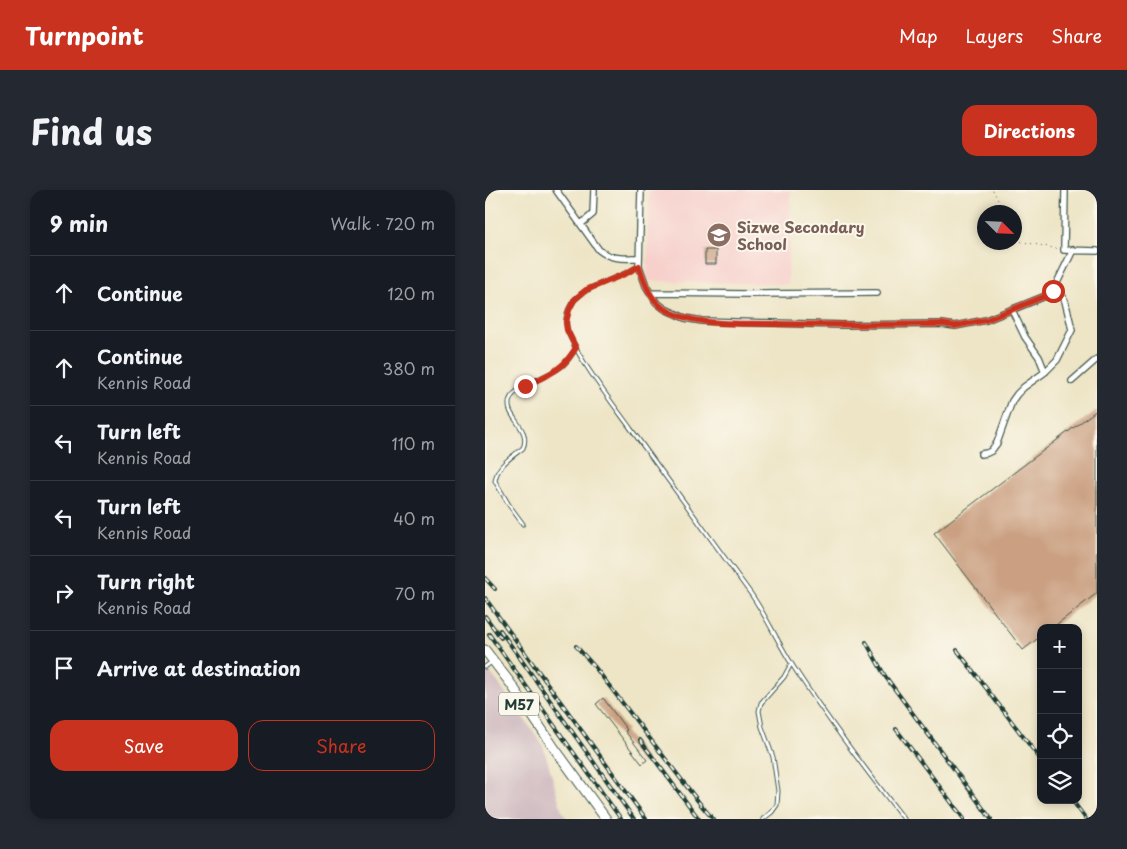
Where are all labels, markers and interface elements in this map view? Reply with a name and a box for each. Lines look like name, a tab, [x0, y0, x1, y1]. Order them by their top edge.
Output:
text: Turnpoint	[25, 17, 144, 53]
text: Map	[899, 22, 938, 49]
text: Layers	[966, 22, 1023, 49]
text: Share	[1051, 22, 1102, 49]
text: Find us	[30, 104, 152, 157]
button: Directions	[962, 105, 1097, 156]
north arrow	[977, 205, 1022, 250]
text: 9 min	[50, 207, 108, 239]
text: Walk · 720 m	[331, 211, 435, 235]
place label: Sizwe Secondary School	[737, 215, 865, 255]
school or university icon: Sizwe Secondary School	[706, 222, 732, 248]
icon: ahead	[50, 279, 78, 307]
text: Continue	[97, 279, 183, 307]
route start	[1042, 280, 1065, 303]
text: 120 m	[388, 281, 435, 305]
text: Continue	[97, 342, 183, 370]
icon: ahead	[50, 354, 78, 382]
text: 380 m	[383, 356, 435, 380]
text: Kennis Road	[97, 370, 191, 394]
route end	[514, 375, 537, 398]
text: Turn left	[97, 417, 181, 445]
icon: left	[50, 429, 78, 457]
text: 110 m	[392, 431, 435, 455]
text: Kennis Road	[97, 445, 191, 469]
text: Turn left	[97, 492, 181, 520]
icon: left	[50, 504, 78, 532]
text: 40 m	[393, 506, 435, 530]
text: Kennis Road	[97, 520, 191, 544]
text: Turn right	[97, 567, 195, 595]
icon: right	[50, 579, 78, 607]
text: 70 m	[395, 581, 435, 605]
text: Kennis Road	[97, 595, 191, 619]
map controls	[1037, 624, 1082, 804]
button: +	[1037, 624, 1082, 669]
icon: arrive	[50, 654, 78, 682]
text: Arrive at destination	[97, 654, 301, 682]
button: −	[1037, 669, 1082, 714]
road number: M57	[499, 692, 539, 716]
button: locate	[1037, 714, 1082, 759]
button: Save	[50, 720, 238, 771]
button: Share	[248, 720, 435, 771]
button: layers	[1037, 759, 1082, 804]

